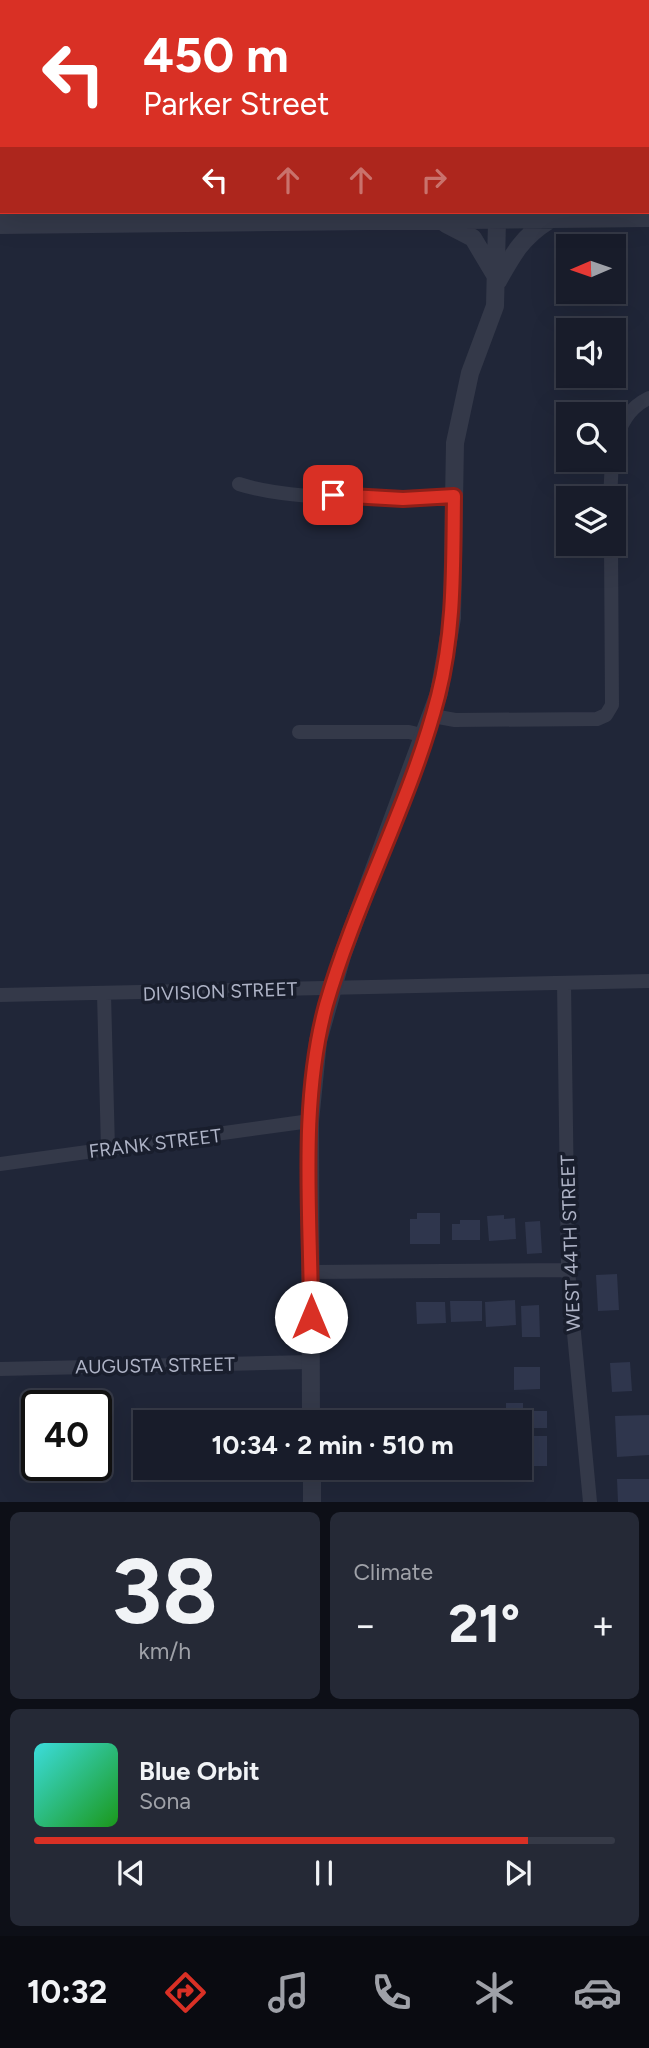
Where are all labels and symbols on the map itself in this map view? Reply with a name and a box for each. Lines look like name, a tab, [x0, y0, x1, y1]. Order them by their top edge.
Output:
north arrow	[556, 234, 626, 304]
pin	[303, 465, 363, 525]
street label: DIVISION STREET	[142, 977, 298, 1006]
street label: FRANK STREET	[88, 1124, 223, 1163]
street label: WEST 44TH STREET	[556, 1154, 585, 1332]
position arrow	[274, 1280, 348, 1354]
street label: AUGUSTA STREET	[75, 1353, 236, 1378]
speed limit sign: 40	[21, 1390, 112, 1481]

